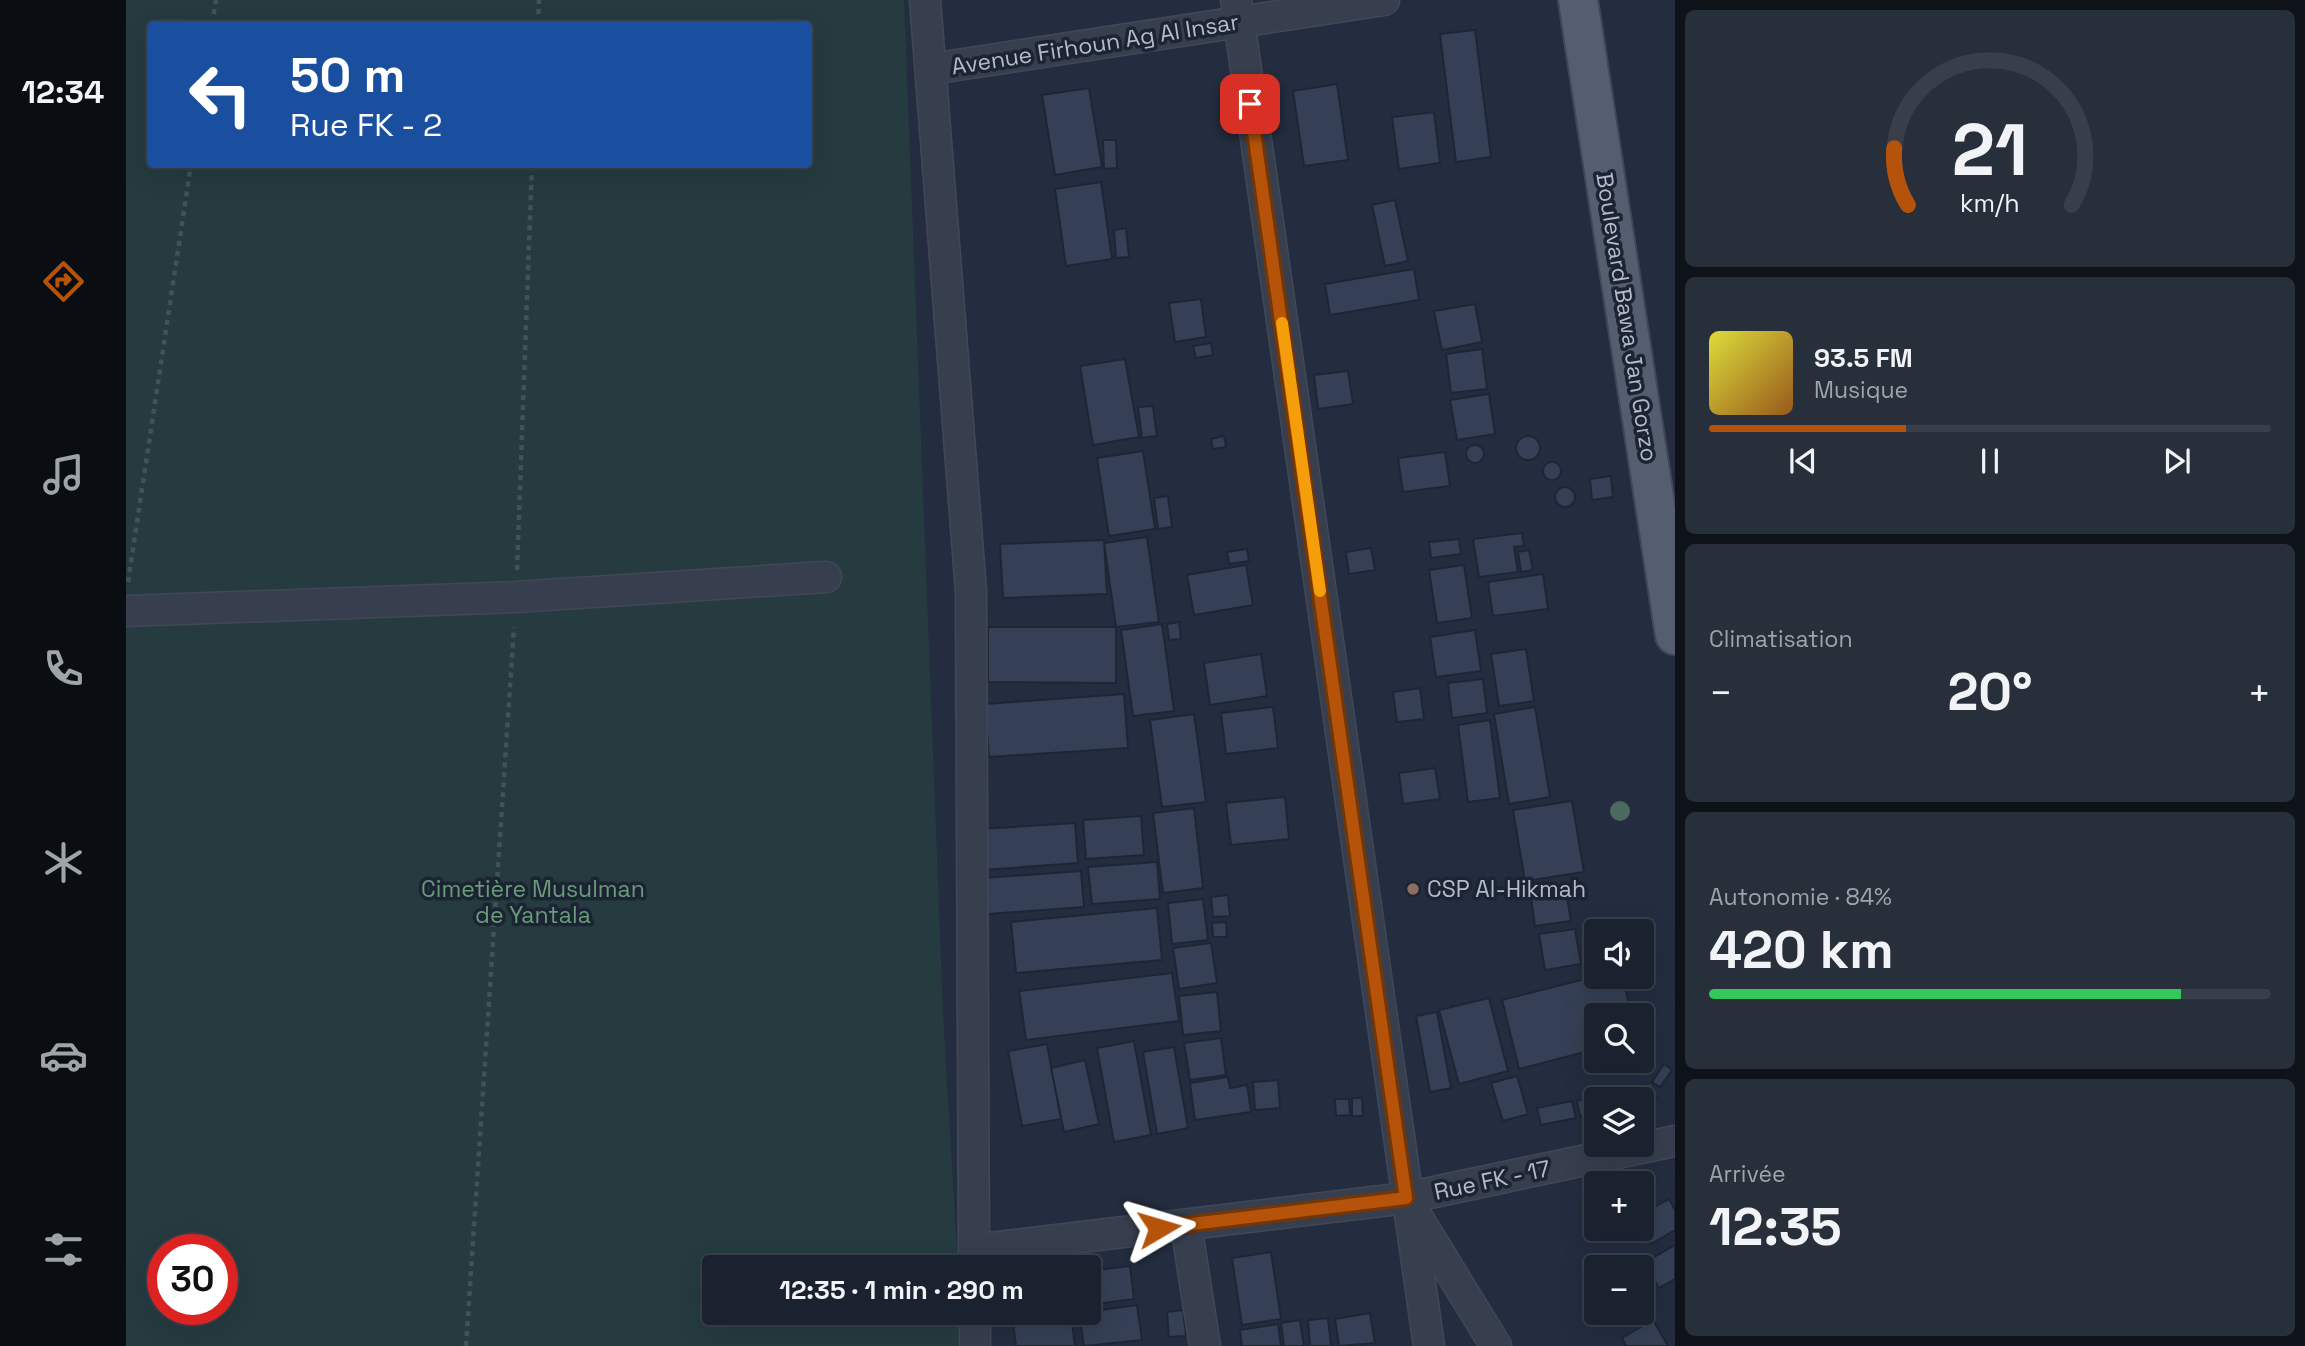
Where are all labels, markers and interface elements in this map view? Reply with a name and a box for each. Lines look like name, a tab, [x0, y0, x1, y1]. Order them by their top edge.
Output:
street label: Avenue Firhoun Ag Al Insar	[949, 6, 1241, 82]
text: 50 m	[290, 44, 405, 106]
icon: left	[175, 49, 266, 140]
text: 12:34	[22, 72, 104, 112]
pin	[1220, 74, 1280, 134]
icon: arrive	[1231, 85, 1269, 123]
text: 21	[1952, 103, 2028, 196]
text: Rue FK - 2	[290, 105, 442, 145]
street label: Boulevard Bawa Jan Gorzo	[1589, 170, 1665, 464]
text: km/h	[1960, 186, 2020, 218]
icon: directions	[39, 257, 88, 306]
text: 93.5 FM	[1814, 341, 1913, 375]
text: Musique	[1814, 375, 1908, 405]
icon: previous	[1784, 442, 1822, 480]
icon: pause	[1971, 442, 2009, 480]
icon: next	[2158, 442, 2196, 480]
icon: music	[39, 450, 88, 499]
text: Climatisation	[1709, 624, 1853, 654]
icon: phone	[39, 644, 88, 693]
text: 20°	[1947, 659, 2033, 725]
text: −	[1709, 669, 1733, 717]
text: +	[2247, 669, 2271, 717]
icon: climate	[39, 838, 88, 887]
park label: Cimetière Musulman de Yantala	[421, 874, 645, 930]
place label: CSP Al-Hikmah	[1427, 874, 1586, 904]
marker: CSP Al-Hikmah	[1405, 881, 1421, 897]
text: Autonomie · 84%	[1709, 882, 1892, 912]
text: 420 km	[1709, 917, 1894, 983]
map controls	[1584, 919, 1654, 1325]
button: sound	[1584, 919, 1654, 989]
button: search	[1584, 1003, 1654, 1073]
icon: car	[39, 1031, 88, 1080]
button: layers	[1584, 1087, 1654, 1157]
street label: Rue FK - 17	[1431, 1153, 1553, 1207]
text: Arrivée	[1709, 1159, 1786, 1189]
button: +	[1584, 1171, 1654, 1241]
position arrow	[1122, 1191, 1196, 1265]
text: 12:35	[1709, 1194, 1842, 1260]
icon: filters	[39, 1225, 88, 1274]
speed limit sign: 30	[147, 1234, 238, 1325]
button: −	[1584, 1255, 1654, 1325]
text: 12:35 · 1 min · 290 m	[779, 1273, 1024, 1307]

